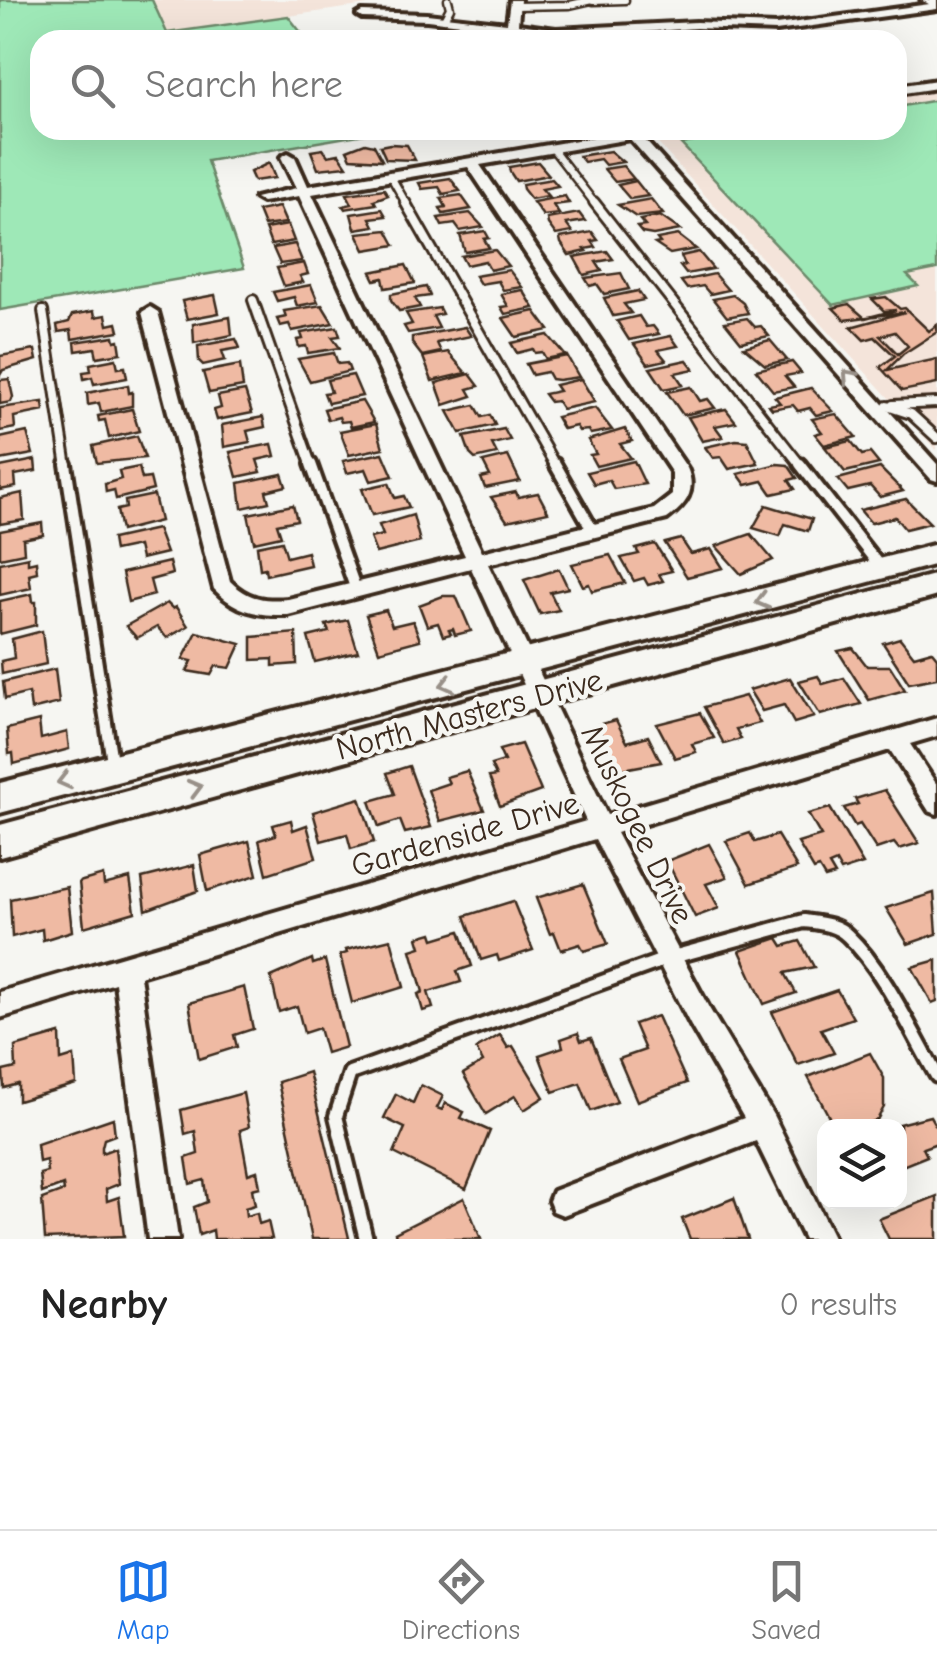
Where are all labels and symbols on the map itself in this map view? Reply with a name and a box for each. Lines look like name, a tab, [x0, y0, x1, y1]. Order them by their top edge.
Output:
one-way arrow	[843, 369, 861, 388]
one-way arrow	[753, 590, 771, 611]
street label: North Masters Drive	[332, 661, 606, 768]
one-way arrow	[439, 672, 456, 693]
street label: Muskogee Drive	[573, 719, 702, 930]
one-way arrow	[56, 770, 74, 791]
one-way arrow	[186, 779, 204, 800]
street label: Gardenside Drive	[347, 784, 583, 885]

